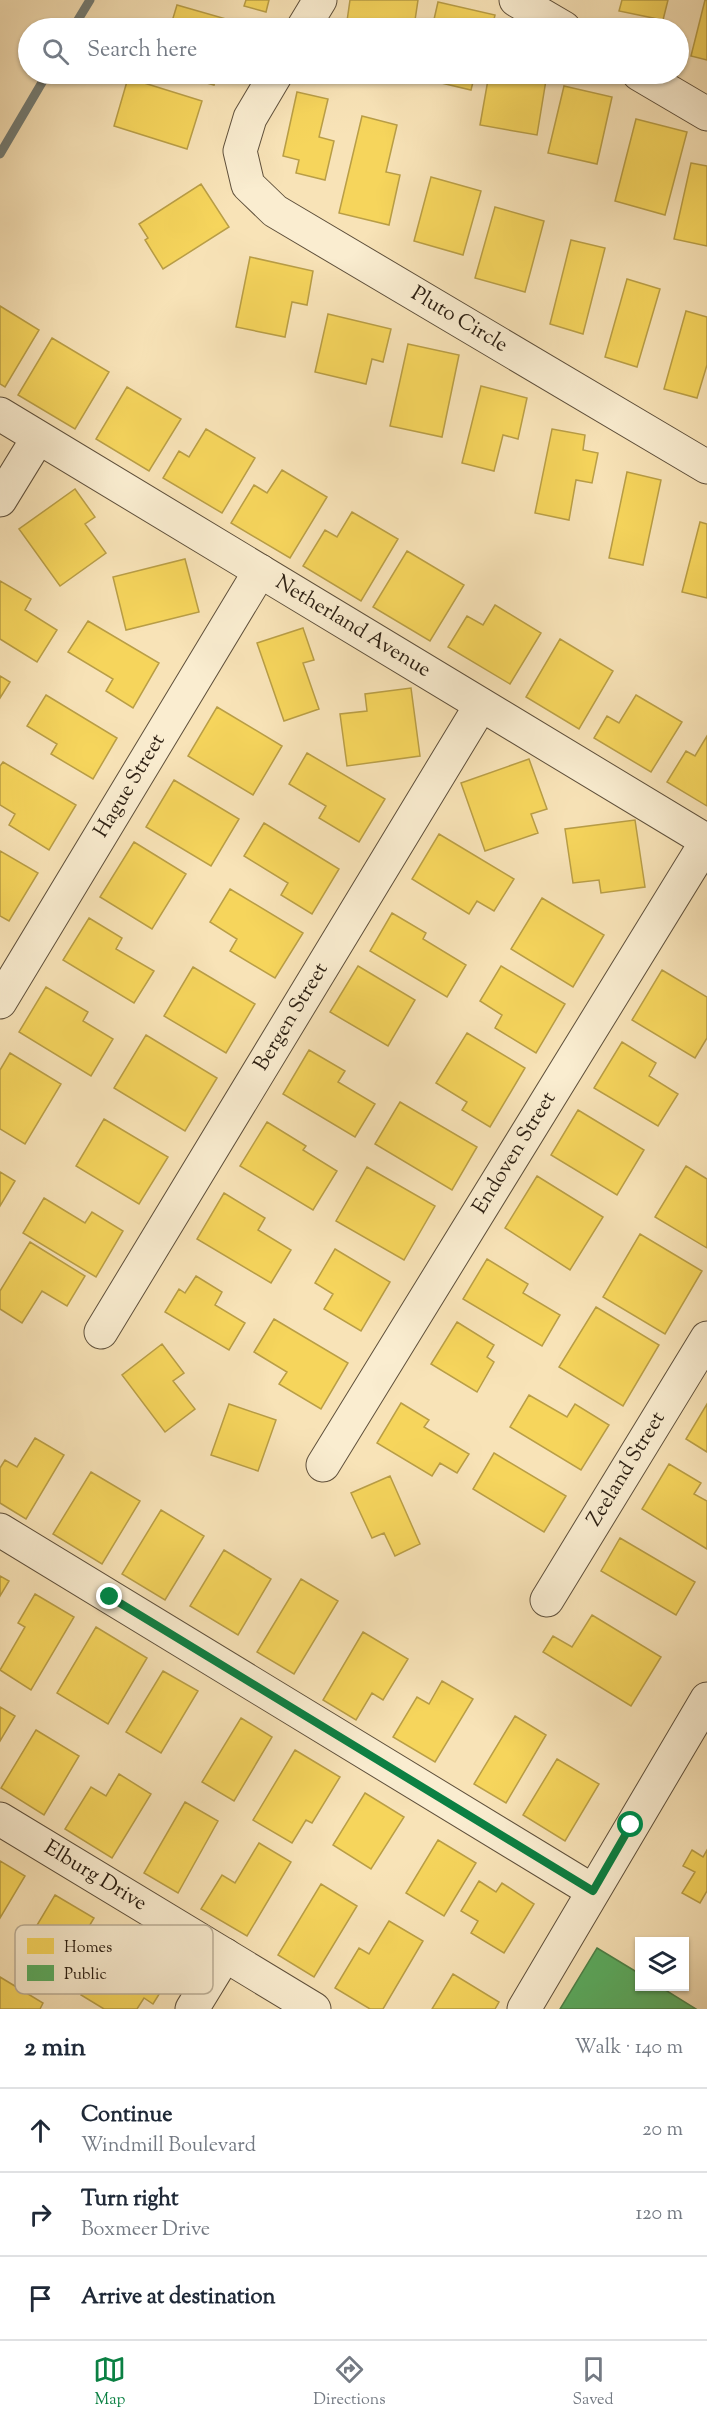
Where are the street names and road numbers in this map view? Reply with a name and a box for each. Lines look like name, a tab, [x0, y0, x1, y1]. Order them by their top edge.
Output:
street label: Pluto Circle	[405, 280, 513, 361]
street label: Netherland Avenue	[269, 568, 436, 686]
street label: Hague Street	[87, 728, 173, 844]
street label: Bergen Street	[247, 957, 336, 1077]
street label: Endoven Street	[466, 1086, 564, 1220]
street label: Zeeland Street	[580, 1406, 673, 1533]
street label: Elburg Drive	[38, 1834, 152, 1919]

